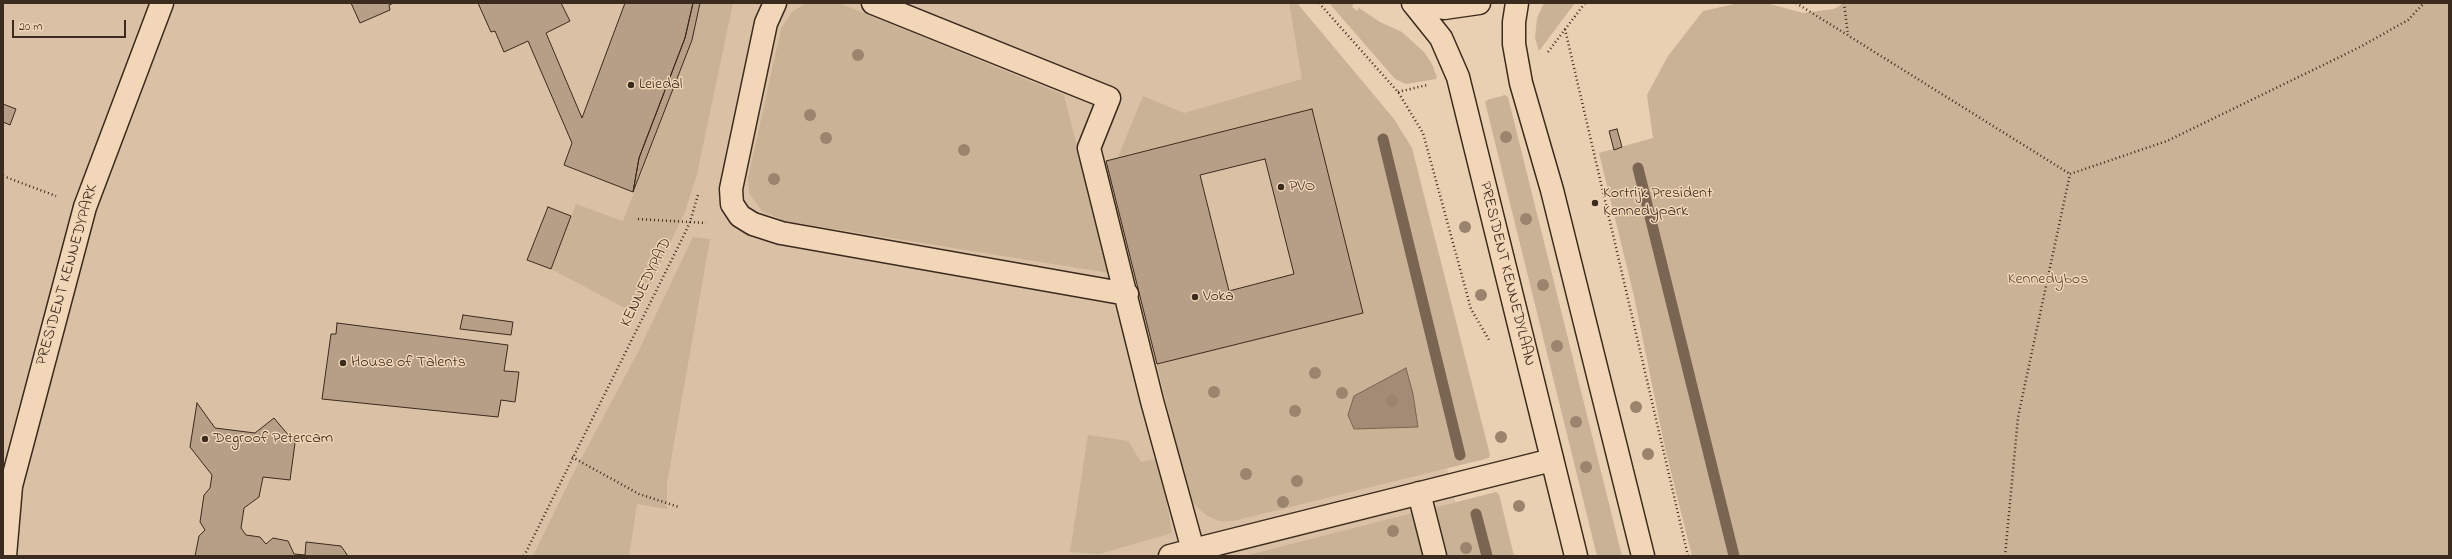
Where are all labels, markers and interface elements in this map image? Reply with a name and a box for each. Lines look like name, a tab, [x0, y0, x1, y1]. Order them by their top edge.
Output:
scale bar	[14, 12, 128, 38]
text: 20 m	[19, 18, 42, 36]
place label: Leiedal	[639, 75, 682, 95]
marker: Leiedal	[626, 80, 636, 90]
place label: PVO	[1289, 177, 1315, 197]
street label: PRESIDENT KENNEDYLAAN	[1474, 180, 1538, 368]
street label: PRESIDENT KENNEDYPARK	[33, 182, 103, 368]
marker: PVO	[1276, 182, 1286, 192]
place label: Kortrijk President Kennedypark	[1603, 184, 1712, 222]
marker: Kortrijk President Kennedypark	[1590, 198, 1600, 208]
street label: KENNEDYPAD	[617, 235, 677, 331]
park label: Kennedybos	[2008, 270, 2088, 290]
place label: Voka	[1203, 287, 1234, 307]
marker: Voka	[1190, 292, 1200, 302]
place label: House of Talents	[351, 353, 466, 373]
marker: House of Talents	[338, 358, 348, 368]
place label: Degroof Petercam	[213, 429, 333, 449]
marker: Degroof Petercam	[200, 434, 210, 444]

